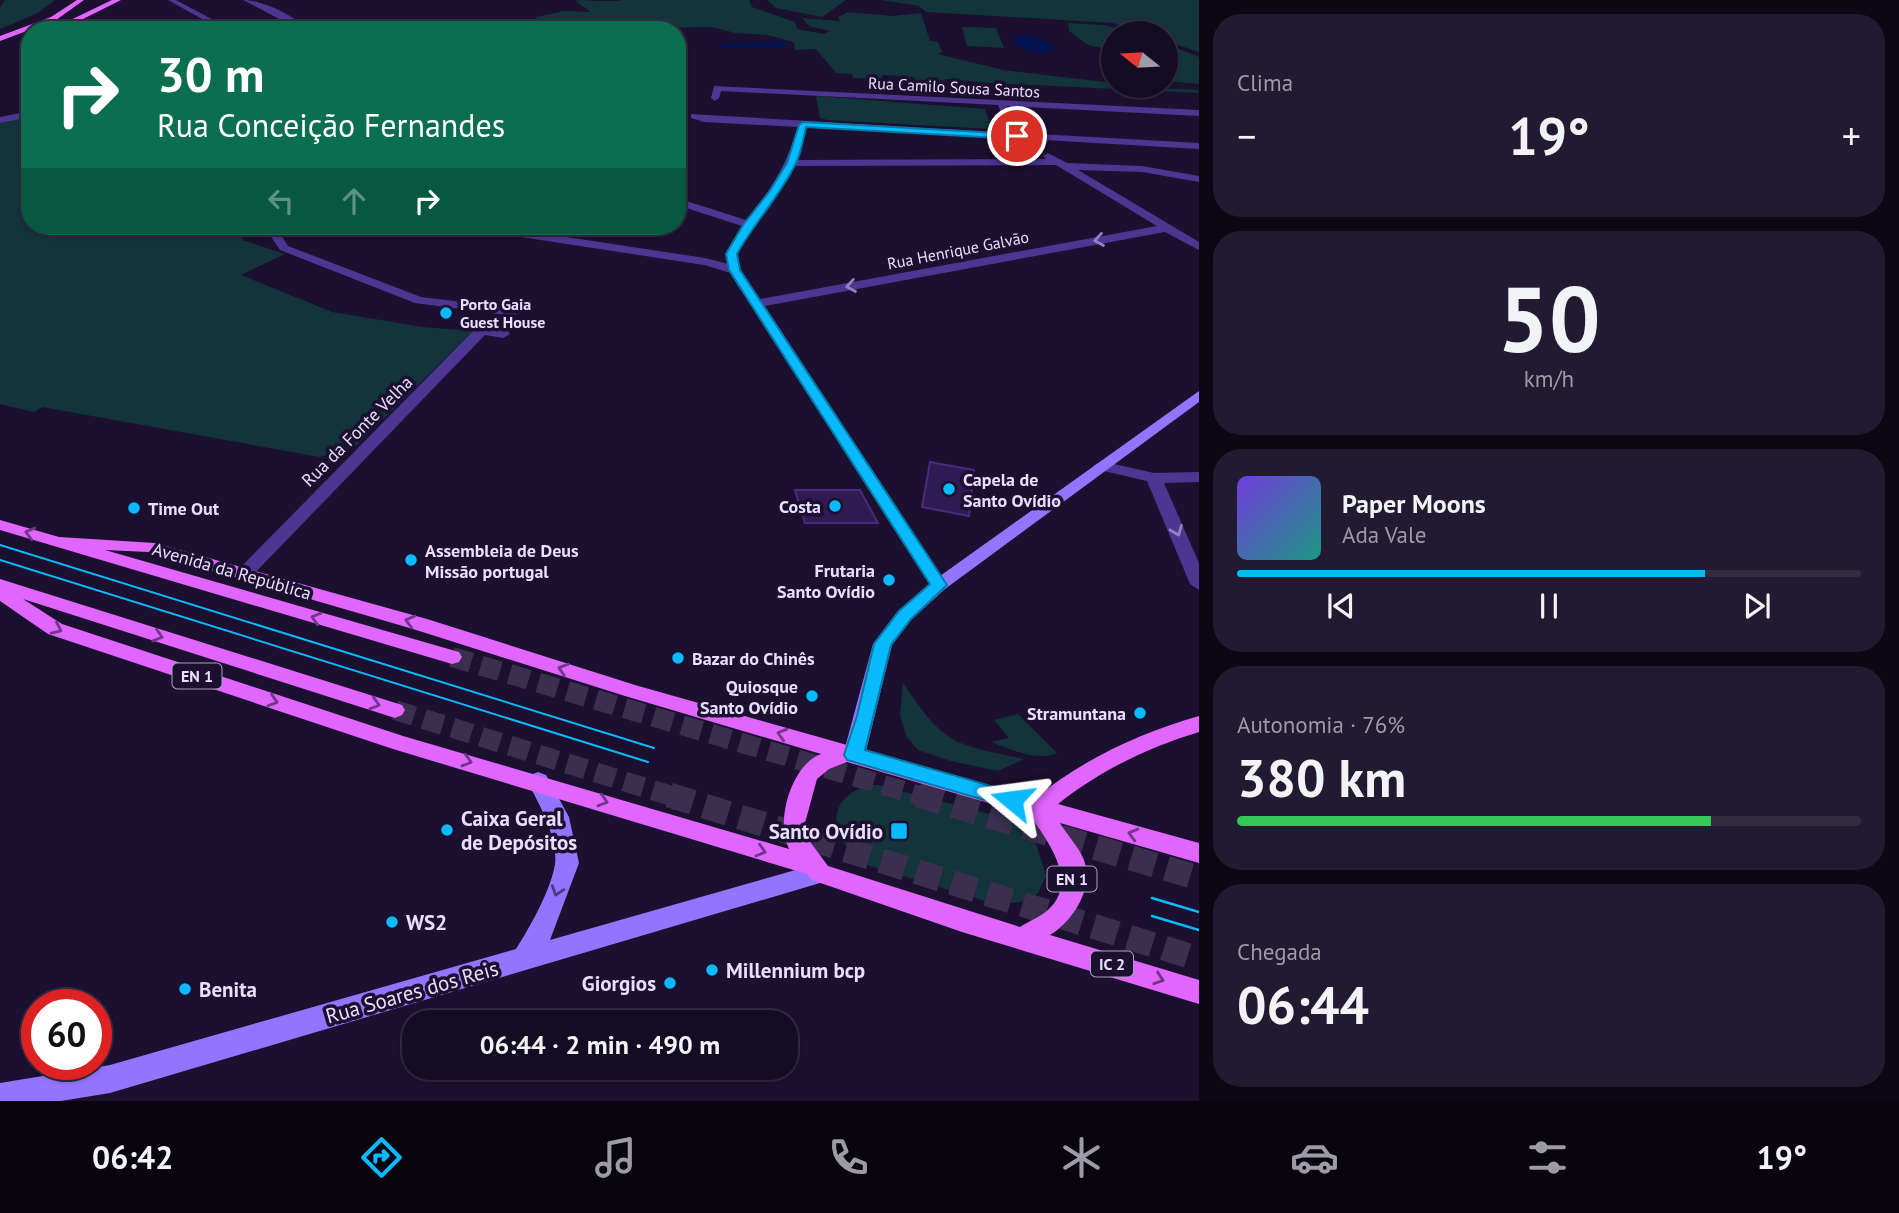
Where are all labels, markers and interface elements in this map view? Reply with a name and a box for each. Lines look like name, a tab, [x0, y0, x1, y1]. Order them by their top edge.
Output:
north arrow	[1101, 21, 1178, 98]
map controls	[1101, 21, 1178, 98]
text: 30 m	[157, 42, 264, 106]
icon: right	[42, 49, 133, 140]
text: Clima	[1237, 68, 1293, 97]
street label: Rua Camilo Sousa Santos	[868, 73, 1041, 102]
text: 19°	[1508, 102, 1590, 169]
text: Rua Conceição Fernandes	[157, 104, 505, 146]
pin	[987, 106, 1047, 166]
text: −	[1237, 111, 1256, 160]
text: +	[1842, 111, 1861, 160]
icon: arrive	[998, 117, 1036, 155]
icon: left	[262, 182, 300, 220]
icon: ahead	[335, 182, 373, 220]
icon: right	[408, 182, 446, 220]
street label: Rua Henrique Galvão	[886, 226, 1030, 274]
one-way arrow	[1093, 231, 1105, 246]
text: 50	[1497, 259, 1601, 377]
one-way arrow	[845, 278, 857, 293]
place label: Porto Gaia Guest House	[460, 294, 545, 332]
marker: Porto Gaia Guest House	[438, 305, 454, 321]
text: km/h	[1524, 364, 1574, 393]
street label: Rua da Fonte Velha	[297, 371, 417, 491]
place label: Capela de Santo Ovídio	[963, 468, 1061, 512]
marker: Capela de Santo Ovídio	[941, 481, 957, 497]
text: Paper Moons	[1342, 487, 1486, 520]
place label: Costa	[779, 495, 821, 518]
place label: Time Out	[148, 497, 220, 520]
marker: Costa	[827, 498, 843, 514]
marker: Time Out	[126, 500, 142, 516]
text: Ada Vale	[1342, 520, 1426, 549]
one-way arrow	[1169, 524, 1183, 536]
one-way arrow	[24, 527, 36, 542]
street label: Avenida da República	[150, 537, 314, 605]
place label: Assembleia de Deus Missão portugal	[425, 539, 579, 583]
marker: Assembleia de Deus Missão portugal	[403, 552, 419, 568]
place label: Frutaria Santo Ovídio	[777, 559, 875, 603]
marker: Frutaria Santo Ovídio	[881, 572, 897, 588]
icon: previous	[1322, 587, 1360, 625]
icon: pause	[1530, 587, 1568, 625]
icon: next	[1738, 587, 1776, 625]
one-way arrow	[311, 611, 323, 626]
one-way arrow	[404, 615, 416, 629]
one-way arrow	[50, 620, 62, 634]
one-way arrow	[152, 627, 164, 642]
place label: Bazar do Chinês	[692, 647, 815, 670]
marker: Bazar do Chinês	[670, 650, 686, 666]
one-way arrow	[558, 663, 570, 677]
road number: EN 1	[172, 664, 222, 688]
place label: Quiosque Santo Ovídio	[700, 675, 798, 719]
marker: Quiosque Santo Ovídio	[804, 688, 820, 704]
one-way arrow	[266, 692, 278, 707]
one-way arrow	[369, 696, 381, 710]
place label: Stramuntana	[1027, 702, 1126, 725]
marker: Stramuntana	[1132, 705, 1148, 721]
text: Autonomia · 76%	[1237, 710, 1405, 739]
one-way arrow	[776, 727, 788, 742]
text: 380 km	[1237, 744, 1406, 811]
one-way arrow	[461, 753, 473, 768]
position arrow	[975, 763, 1049, 837]
one-way arrow	[596, 793, 608, 808]
place label: Caixa Geral de Depósitos	[461, 805, 577, 856]
place label: Santo Ovídio	[769, 818, 883, 845]
marker: Santo Ovídio	[889, 821, 909, 841]
marker: Caixa Geral de Depósitos	[439, 822, 455, 838]
one-way arrow	[1127, 828, 1139, 843]
one-way arrow	[755, 842, 767, 857]
road number: EN 1	[1048, 866, 1096, 892]
one-way arrow	[551, 884, 565, 896]
place label: WS2	[406, 909, 447, 936]
marker: WS2	[384, 914, 400, 930]
text: Chegada	[1237, 937, 1322, 966]
road number: IC 2	[1091, 952, 1133, 976]
street label: Rua Soares dos Reis	[323, 954, 501, 1030]
place label: Millennium bcp	[726, 957, 865, 984]
marker: Millennium bcp	[704, 962, 720, 978]
place label: Giorgios	[582, 970, 656, 997]
one-way arrow	[1152, 971, 1165, 985]
text: 06:44	[1237, 971, 1369, 1038]
marker: Giorgios	[662, 975, 678, 991]
place label: Benita	[199, 976, 257, 1003]
marker: Benita	[177, 981, 193, 997]
speed limit sign: 60	[21, 989, 112, 1080]
text: 06:44 · 2 min · 490 m	[480, 1028, 720, 1061]
icon: directions	[357, 1133, 406, 1182]
icon: music	[591, 1133, 640, 1182]
icon: phone	[824, 1133, 873, 1182]
icon: climate	[1057, 1133, 1106, 1182]
icon: car	[1290, 1133, 1339, 1182]
icon: filters	[1523, 1133, 1572, 1182]
text: 06:42	[92, 1136, 173, 1178]
text: 19°	[1757, 1136, 1807, 1178]

